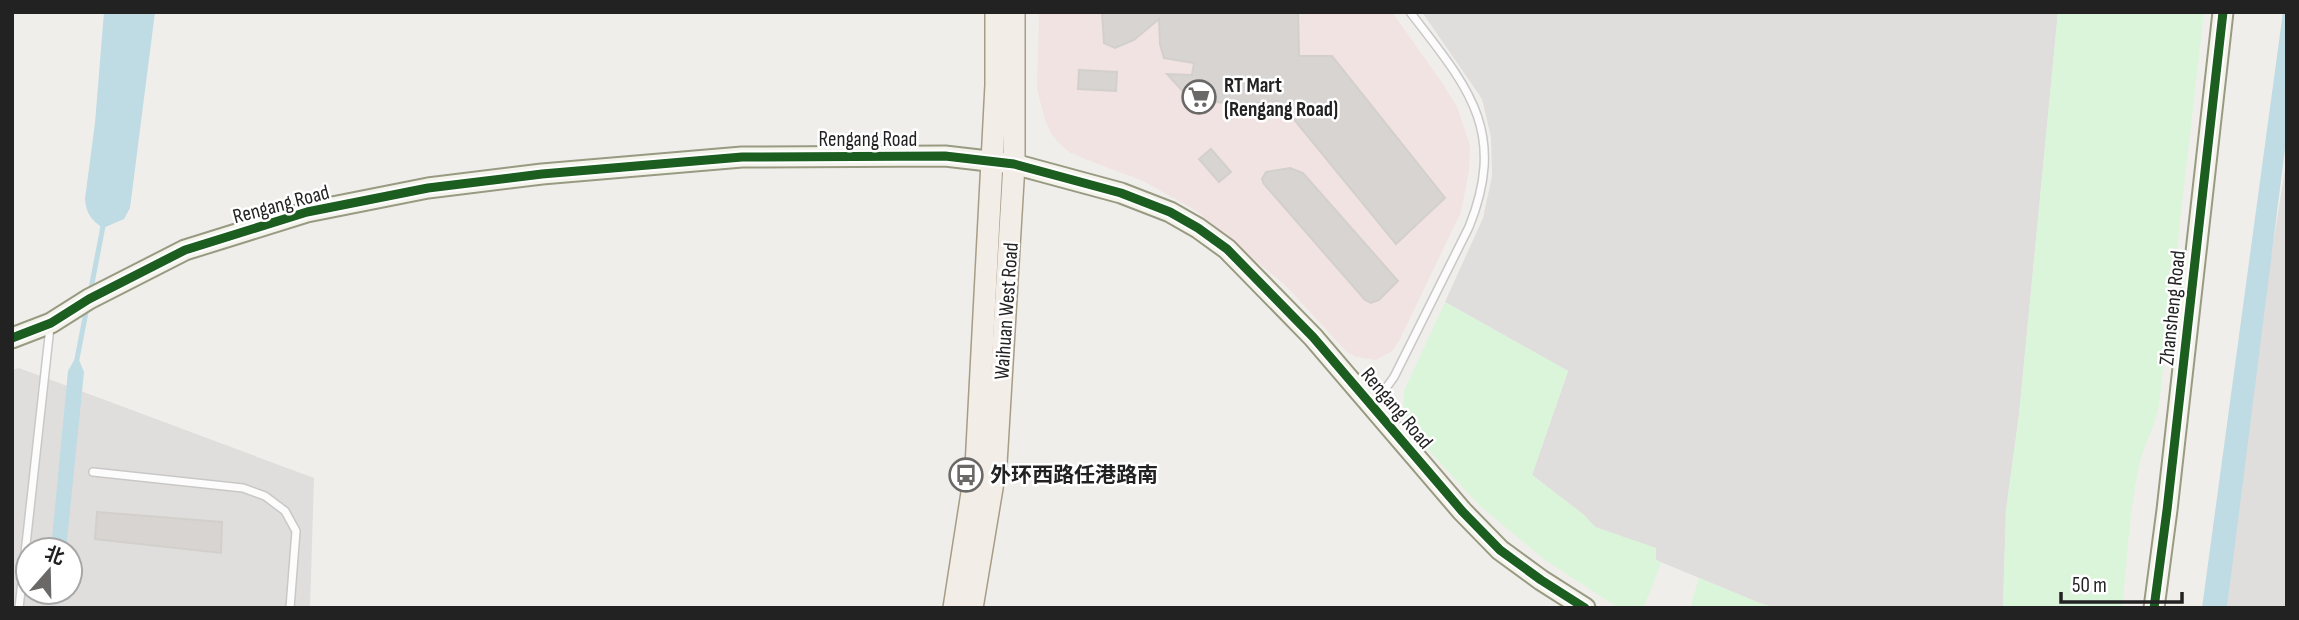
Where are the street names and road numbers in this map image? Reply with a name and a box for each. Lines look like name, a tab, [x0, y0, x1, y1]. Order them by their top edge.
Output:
street label: Rengang Road	[819, 127, 917, 152]
street label: Rengang Road	[230, 180, 332, 229]
street label: Waihuan West Road	[989, 242, 1024, 380]
street label: Zhansheng Road	[2154, 249, 2191, 367]
street label: Rengang Road	[1355, 362, 1438, 454]

